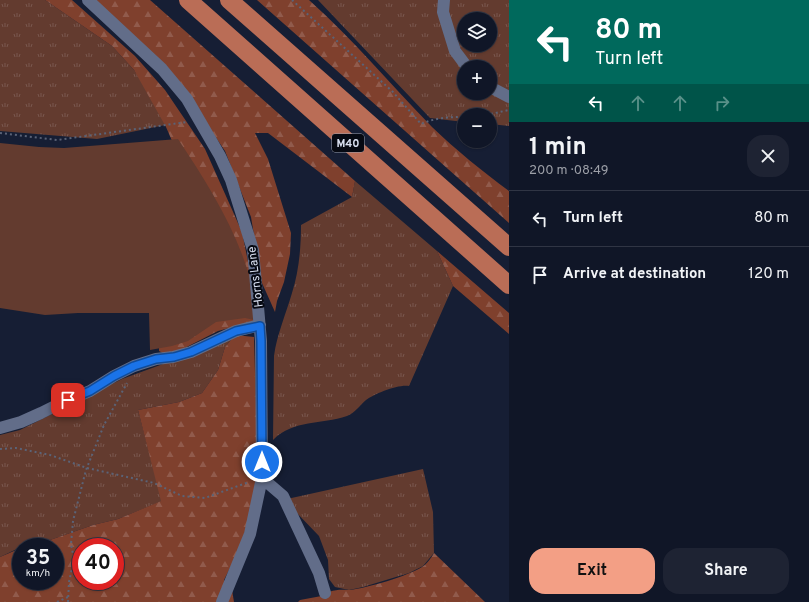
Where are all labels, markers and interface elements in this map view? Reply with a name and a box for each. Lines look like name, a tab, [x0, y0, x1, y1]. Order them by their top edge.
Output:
map controls	[457, 12, 497, 148]
button: layers	[457, 12, 497, 52]
text: 80 m	[595, 13, 662, 49]
icon: left	[529, 16, 581, 68]
text: Turn left	[595, 48, 663, 71]
button: +	[457, 60, 497, 100]
icon: left	[585, 92, 607, 114]
icon: ahead	[627, 92, 649, 114]
icon: ahead	[669, 92, 691, 114]
icon: right	[711, 92, 733, 114]
button: −	[457, 108, 497, 148]
text: 1 min	[529, 133, 587, 163]
road number: M40	[332, 134, 364, 152]
button: close	[747, 135, 789, 177]
text: 200 m · 08:49	[529, 163, 609, 179]
icon: left	[529, 208, 551, 230]
text: Turn left	[563, 209, 623, 228]
text: 80 m	[754, 209, 789, 228]
street label: Horns Lane	[244, 245, 268, 308]
icon: arrive	[529, 264, 551, 286]
text: Arrive at destination	[563, 265, 706, 284]
text: 120 m	[748, 265, 789, 284]
pin	[51, 383, 85, 417]
icon: arrive	[57, 389, 79, 411]
position arrow	[241, 441, 283, 483]
speed limit sign: 40	[72, 538, 124, 590]
text: 35	[26, 546, 50, 572]
button: Exit	[529, 548, 655, 594]
button: Share	[663, 548, 789, 594]
text: km/h	[26, 567, 50, 580]

